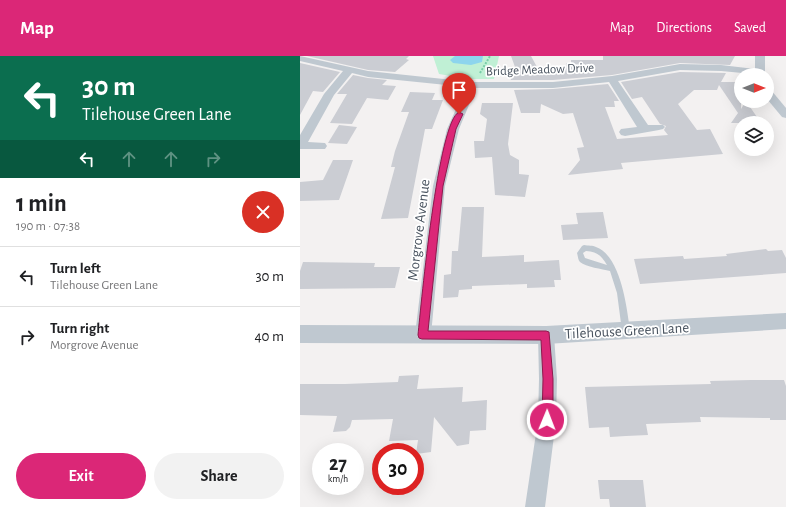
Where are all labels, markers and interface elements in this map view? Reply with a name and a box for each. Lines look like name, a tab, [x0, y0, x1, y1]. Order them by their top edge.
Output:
text: Map	[20, 19, 54, 38]
text: Map	[610, 21, 634, 35]
text: Directions	[656, 21, 712, 35]
text: Saved	[734, 21, 766, 35]
street label: Bridge Meadow Drive	[486, 62, 594, 78]
north arrow	[734, 68, 774, 108]
map controls	[734, 68, 774, 156]
icon: left	[16, 72, 68, 124]
text: 30 m	[82, 73, 135, 101]
pin	[442, 73, 476, 114]
icon: arrive	[448, 79, 470, 101]
text: Tilehouse Green Lane	[82, 106, 232, 124]
button: layers	[734, 116, 774, 156]
icon: left	[76, 148, 98, 170]
icon: ahead	[118, 148, 140, 170]
icon: ahead	[160, 148, 182, 170]
icon: right	[202, 148, 224, 170]
street label: Morgrove Avenue	[405, 178, 433, 282]
button: close	[242, 191, 284, 233]
text: 1 min	[16, 192, 67, 216]
text: 190 m · 07:38	[16, 220, 80, 233]
text: Turn left	[50, 261, 101, 276]
icon: left	[16, 266, 38, 288]
text: 30 m	[255, 269, 284, 284]
text: Tilehouse Green Lane	[50, 279, 158, 292]
street label: Tilehouse Green Lane	[564, 320, 690, 342]
text: Turn right	[50, 321, 109, 336]
icon: right	[16, 326, 38, 348]
text: 40 m	[254, 329, 284, 344]
text: Morgrove Avenue	[50, 339, 139, 352]
position arrow	[526, 399, 568, 441]
speed limit sign: 30	[372, 443, 424, 495]
button: Exit	[16, 453, 146, 499]
button: Share	[154, 453, 284, 499]
text: 27	[329, 454, 347, 474]
text: km/h	[328, 474, 348, 484]

